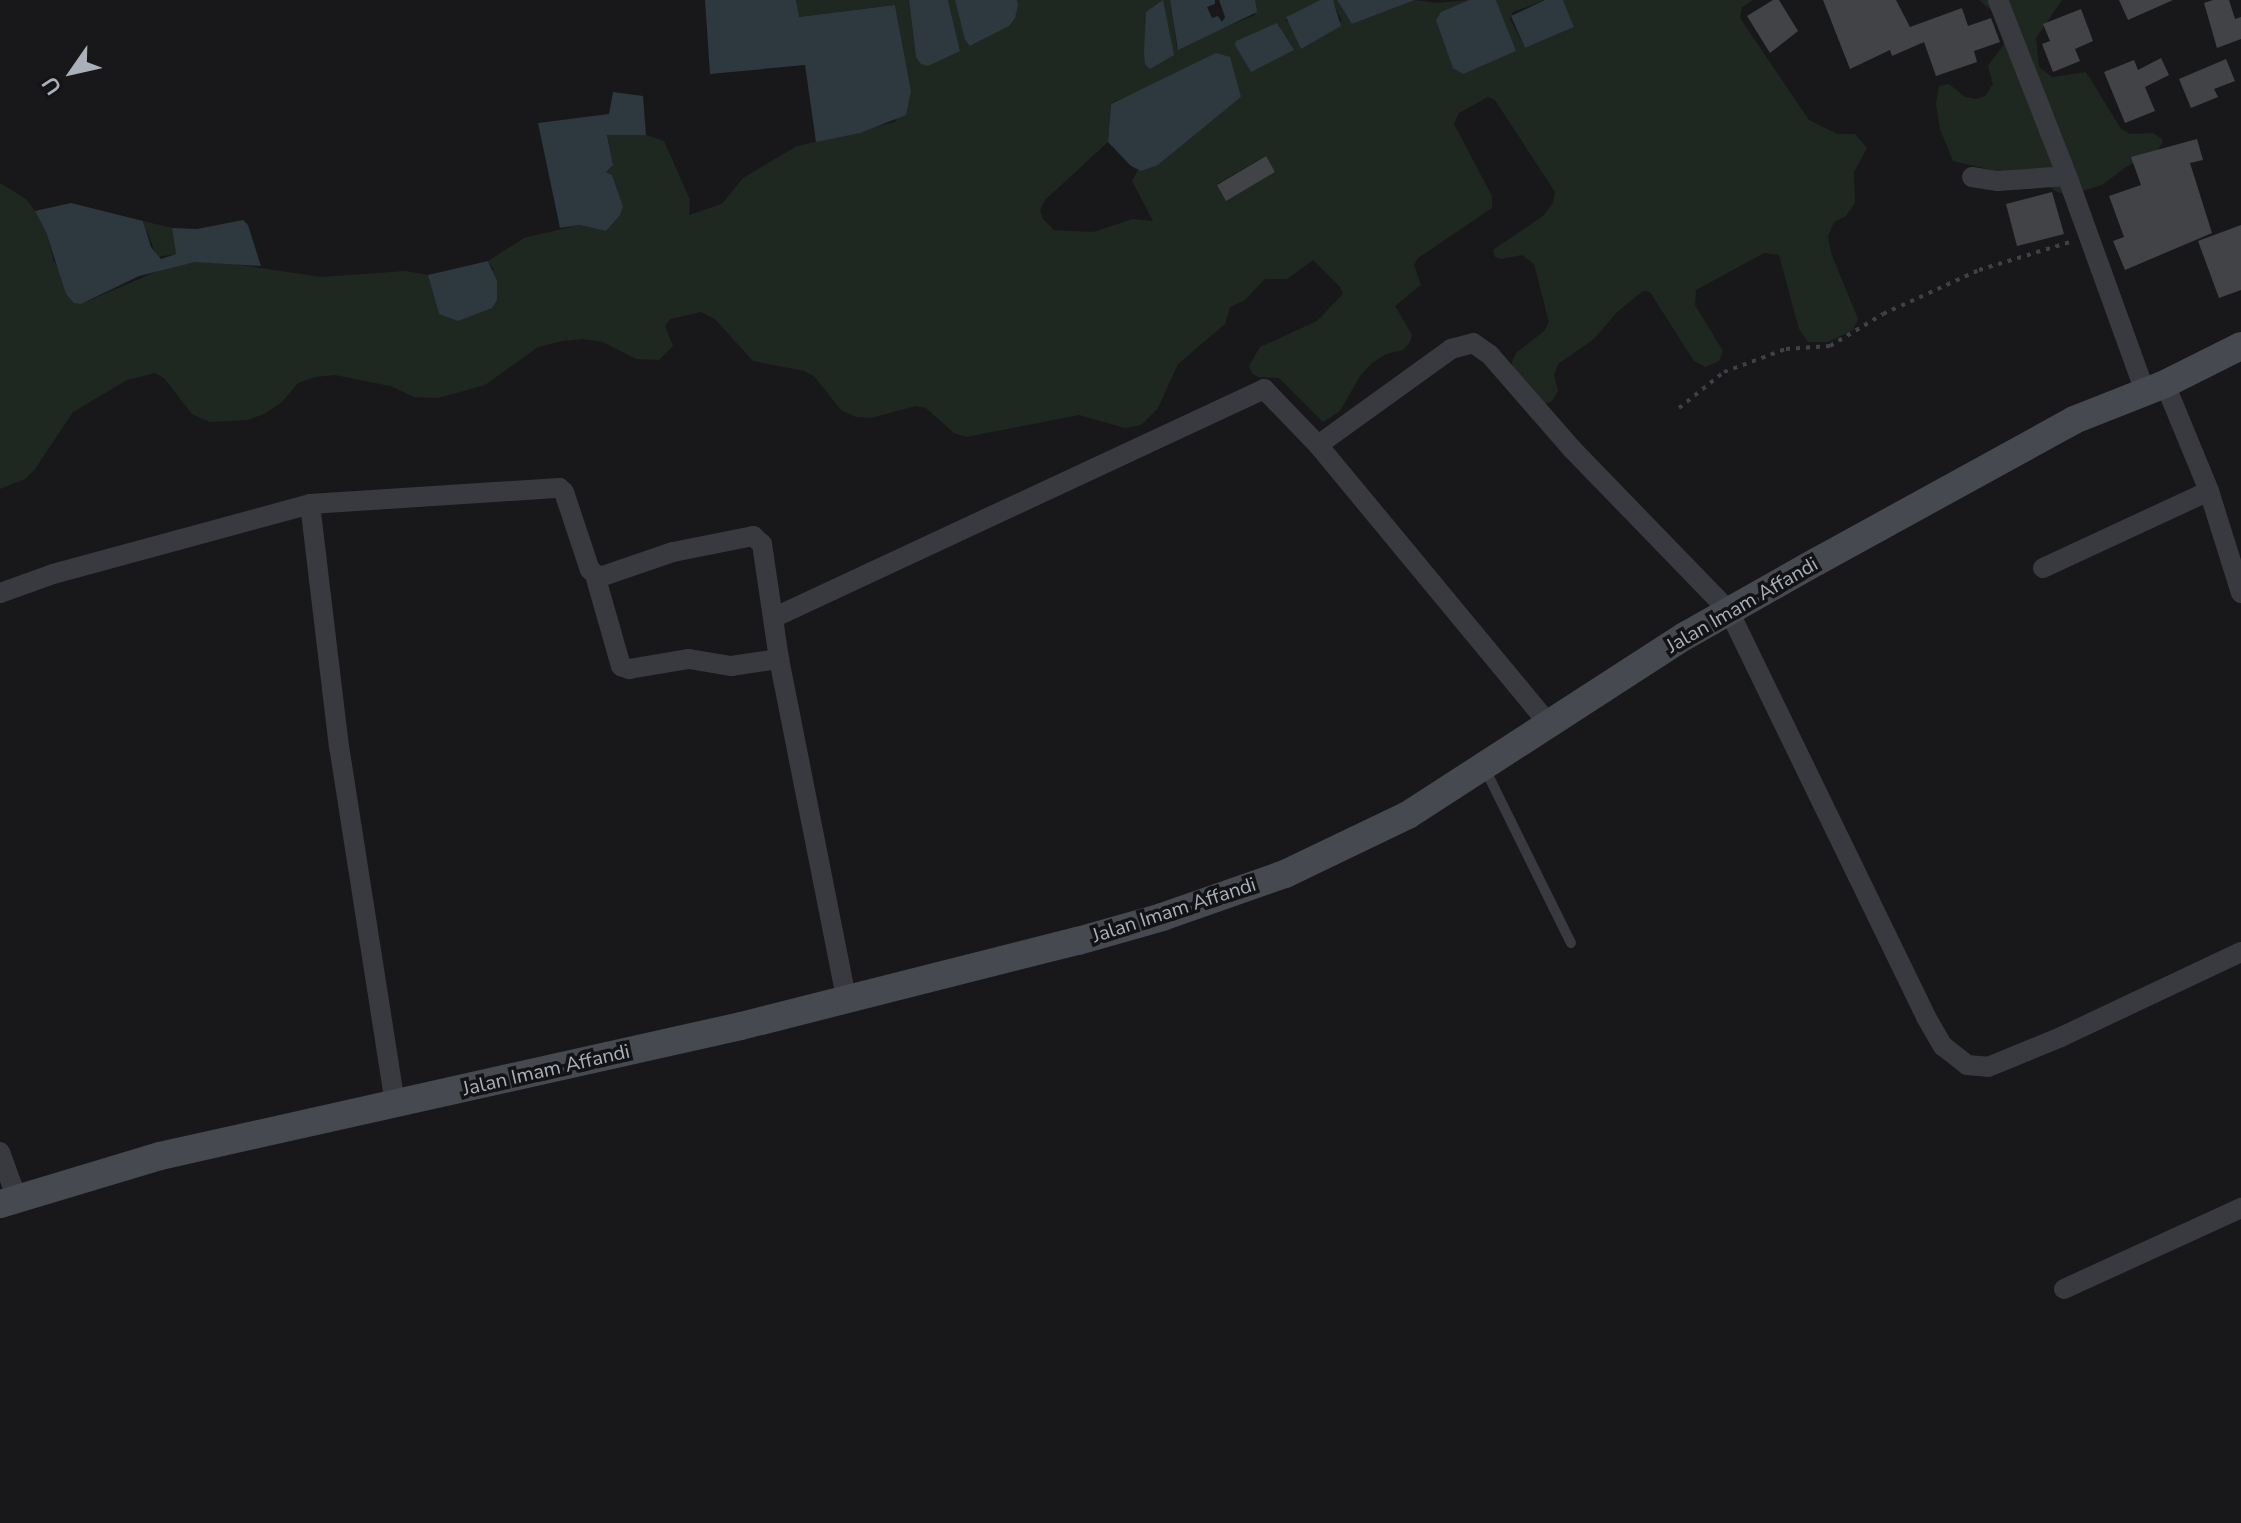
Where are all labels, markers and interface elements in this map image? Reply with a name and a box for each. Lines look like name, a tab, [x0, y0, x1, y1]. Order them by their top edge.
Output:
north arrow	[32, 32, 112, 112]
text: U	[35, 70, 69, 101]
street label: Jalan Imam Affandi	[1662, 552, 1822, 658]
street label: Jalan Imam Affandi	[1089, 872, 1259, 948]
street label: Jalan Imam Affandi	[460, 1039, 632, 1101]

